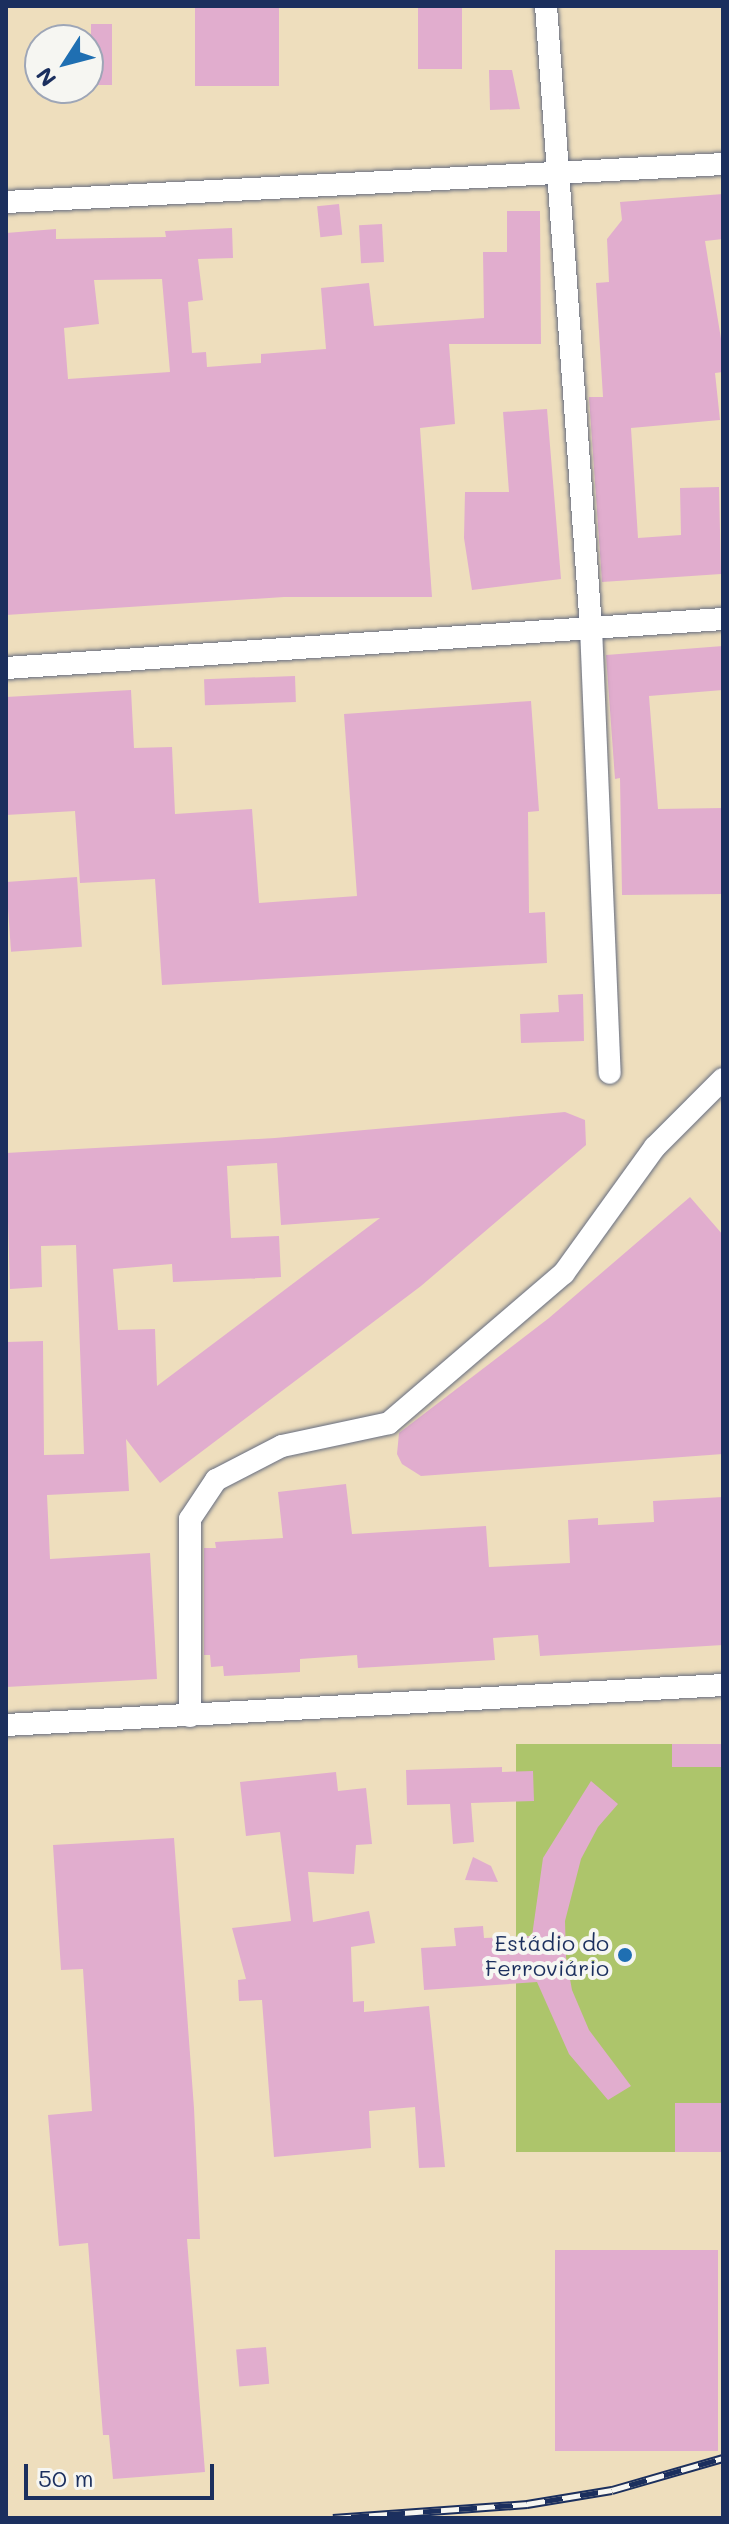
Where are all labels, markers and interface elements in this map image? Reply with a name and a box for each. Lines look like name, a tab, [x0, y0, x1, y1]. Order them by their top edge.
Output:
north arrow	[24, 24, 104, 104]
text: N	[29, 62, 62, 93]
place label: Estádio do Ferroviário	[485, 1929, 609, 1980]
marker: Estádio do Ferroviário	[616, 1946, 634, 1964]
scale bar	[28, 2448, 218, 2498]
text: 50 m	[38, 2462, 94, 2493]

